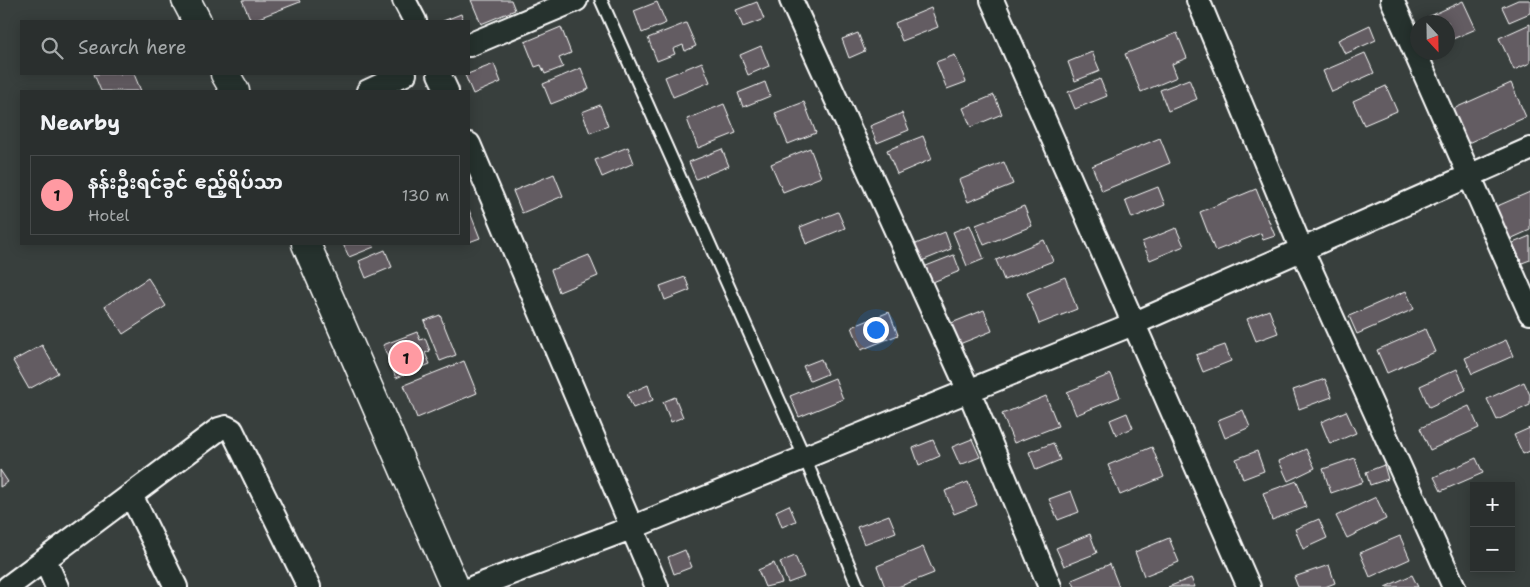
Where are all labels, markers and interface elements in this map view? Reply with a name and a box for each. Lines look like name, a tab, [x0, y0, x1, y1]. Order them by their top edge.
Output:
north arrow	[1410, 15, 1455, 60]
search box	[20, 20, 470, 75]
icon: search	[38, 34, 66, 62]
text: Search here	[78, 35, 187, 60]
text: Nearby	[40, 109, 120, 137]
text: နန်းဦးရင်ခွင် ဧည့်ရိပ်သာ	[88, 170, 283, 195]
text: 1	[53, 185, 61, 206]
text: 130 m	[402, 185, 449, 206]
text: Hotel	[88, 205, 129, 226]
your location	[863, 317, 889, 343]
pin: 1	[390, 339, 422, 377]
map controls	[1470, 482, 1515, 572]
button: +	[1470, 482, 1515, 527]
button: −	[1470, 527, 1515, 572]

